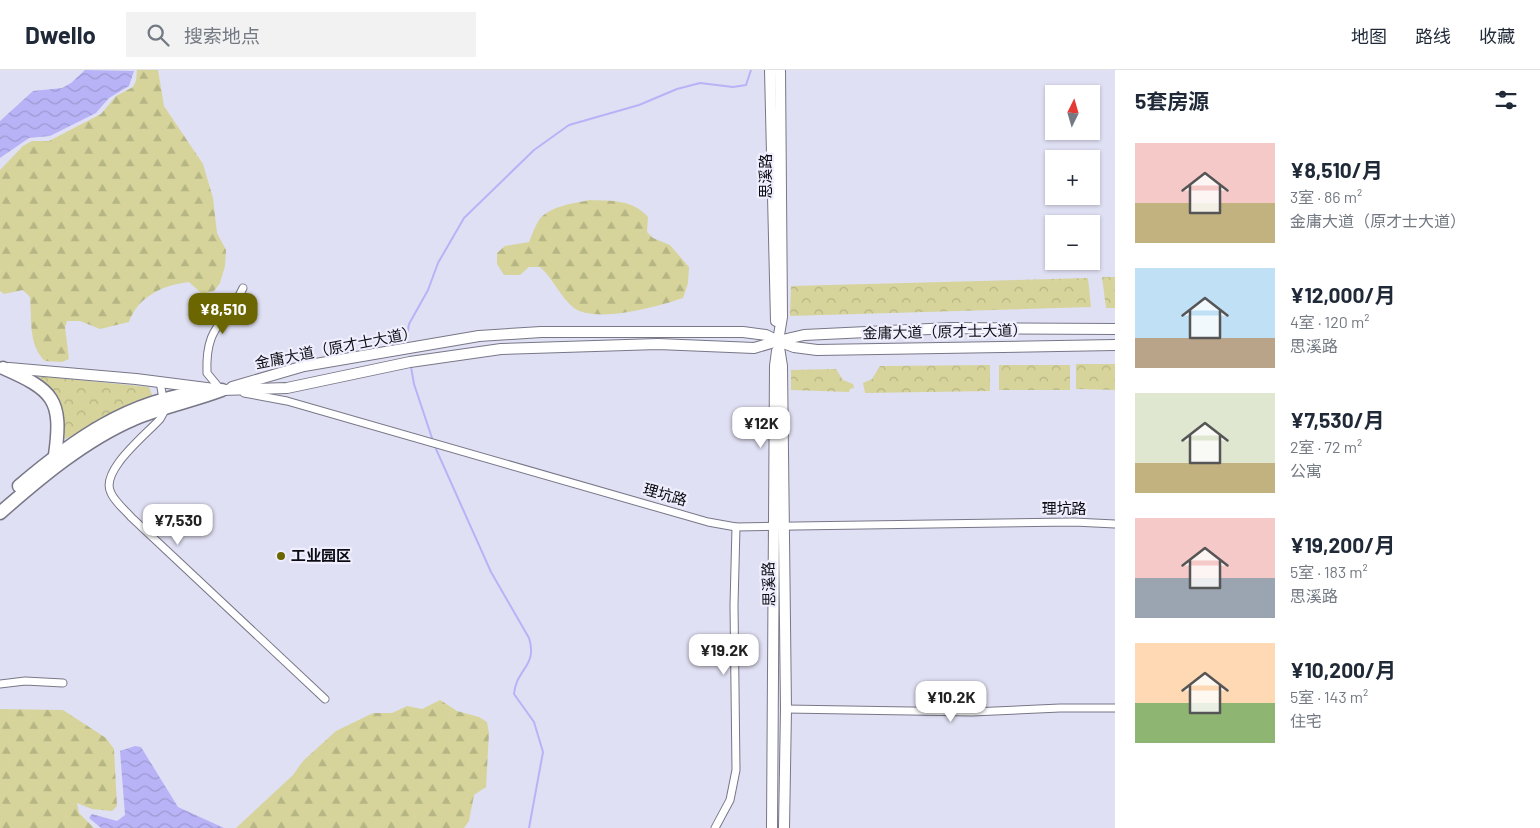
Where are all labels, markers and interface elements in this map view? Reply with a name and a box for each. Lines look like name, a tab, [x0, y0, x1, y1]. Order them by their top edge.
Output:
search box	[126, 12, 476, 57]
text: Dwello	[25, 20, 96, 49]
icon: search	[144, 21, 172, 49]
text: 搜索地点	[184, 24, 260, 47]
text: 地图	[1351, 25, 1387, 47]
text: 路线	[1415, 25, 1451, 47]
text: 收藏	[1479, 25, 1515, 47]
north arrow	[1045, 85, 1100, 140]
map controls	[1045, 85, 1100, 270]
icon: filters	[1492, 86, 1520, 114]
text: 5套房源	[1135, 88, 1209, 113]
button: +	[1045, 150, 1100, 205]
street label: 思溪路	[756, 153, 774, 199]
text: ¥8,510/月	[1290, 157, 1383, 182]
icon: home	[1175, 163, 1235, 223]
text: 3室 · 86 m²	[1290, 187, 1362, 206]
text: 金庸大道（原才士大道）	[1290, 211, 1466, 230]
button: −	[1045, 215, 1100, 270]
text: ¥12,000/月	[1290, 282, 1395, 307]
icon: home	[1175, 288, 1235, 348]
pin: ¥8,510	[182, 292, 264, 335]
text: ¥8,510	[199, 299, 247, 318]
text: 4室 · 120 m²	[1290, 312, 1369, 331]
street label: 金庸大道（原才士大道）	[862, 321, 1028, 341]
street label: 金庸大道（原才士大道）	[253, 322, 419, 372]
text: 思溪路	[1290, 336, 1338, 355]
pin: ¥12K	[731, 406, 791, 449]
text: ¥7,530/月	[1290, 407, 1385, 432]
text: ¥12K	[743, 413, 779, 432]
icon: home	[1175, 413, 1235, 473]
text: 2室 · 72 m²	[1290, 437, 1362, 456]
text: 公寓	[1290, 461, 1322, 480]
street label: 理坑路	[641, 479, 689, 509]
street label: 理坑路	[1041, 499, 1087, 517]
pin: ¥7,530	[137, 504, 219, 546]
text: ¥7,530	[154, 510, 202, 529]
text: ¥19,200/月	[1290, 532, 1395, 557]
icon: home	[1175, 538, 1235, 598]
place label: 工业园区	[291, 546, 351, 564]
marker: 工业园区	[275, 550, 287, 562]
street label: 思溪路	[759, 561, 777, 607]
text: 5室 · 183 m²	[1290, 562, 1368, 581]
text: 思溪路	[1290, 586, 1338, 605]
pin: ¥19.2K	[683, 634, 765, 676]
text: ¥19.2K	[700, 640, 748, 659]
text: ¥10,200/月	[1290, 657, 1396, 682]
icon: home	[1175, 663, 1235, 723]
pin: ¥10.2K	[910, 680, 992, 723]
text: ¥10.2K	[926, 687, 976, 706]
text: 5室 · 143 m²	[1290, 687, 1368, 706]
text: 住宅	[1290, 711, 1322, 730]

